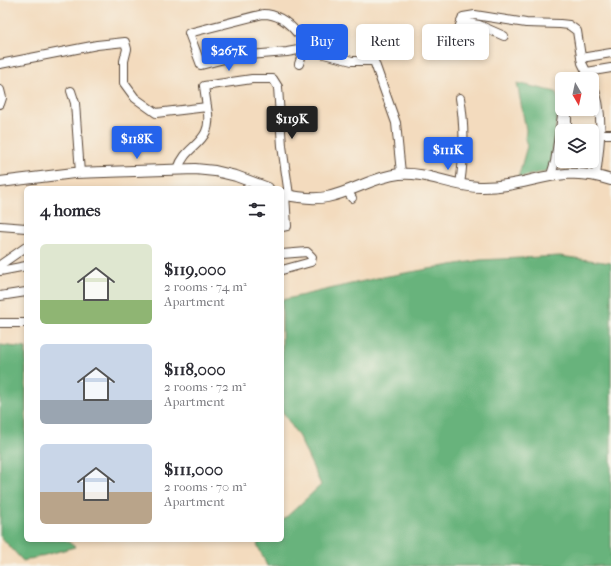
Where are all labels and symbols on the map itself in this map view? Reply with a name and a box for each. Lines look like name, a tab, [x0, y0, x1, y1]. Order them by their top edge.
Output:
pin: $267K	[201, 38, 257, 72]
north arrow	[555, 72, 599, 116]
pin: $119K	[264, 106, 320, 140]
pin: $118K	[109, 126, 165, 160]
pin: $111K	[420, 137, 476, 171]

